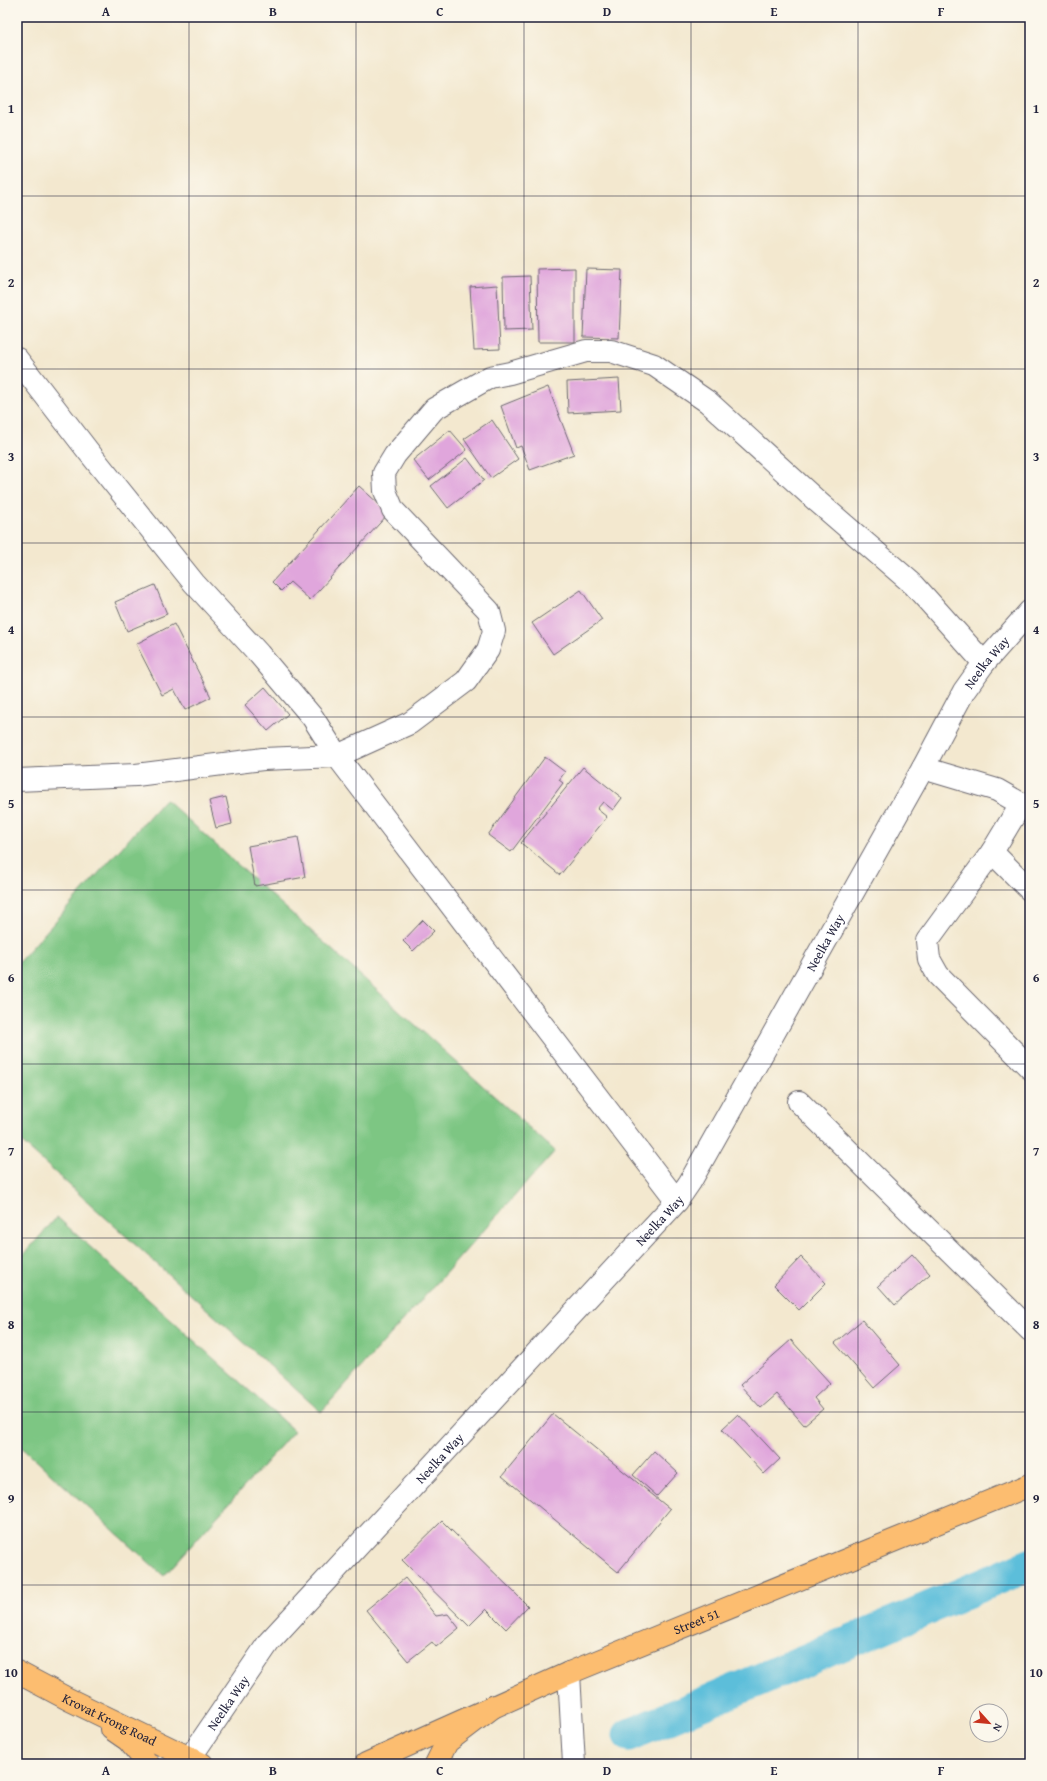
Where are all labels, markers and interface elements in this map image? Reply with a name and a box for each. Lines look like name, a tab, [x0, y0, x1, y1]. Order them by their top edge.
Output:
text: A	[102, 2, 111, 21]
text: B	[269, 2, 277, 21]
text: C	[436, 2, 444, 21]
text: D	[603, 2, 611, 21]
text: E	[771, 2, 778, 21]
text: F	[938, 2, 945, 21]
text: 1	[8, 99, 14, 118]
text: 1	[1033, 99, 1039, 118]
text: 2	[8, 273, 15, 292]
text: 2	[1033, 273, 1040, 292]
text: 3	[8, 447, 14, 466]
text: 3	[1033, 447, 1039, 466]
text: 4	[8, 620, 15, 639]
text: 4	[1033, 620, 1040, 639]
street label: Neelka Way	[960, 631, 1014, 693]
text: 5	[8, 794, 15, 813]
text: 5	[1033, 794, 1040, 813]
street label: Neelka Way	[801, 910, 849, 975]
text: 6	[8, 968, 15, 987]
text: 6	[1033, 968, 1040, 987]
text: 7	[8, 1142, 15, 1161]
text: 7	[1033, 1142, 1040, 1161]
street label: Neelka Way	[631, 1191, 689, 1250]
text: 8	[8, 1315, 15, 1334]
text: 8	[1033, 1315, 1040, 1334]
street label: Neelka Way	[411, 1428, 468, 1488]
text: 9	[8, 1489, 15, 1508]
text: 9	[1033, 1489, 1040, 1508]
street label: Street 51	[671, 1604, 723, 1639]
text: 10	[4, 1663, 18, 1682]
text: 10	[1029, 1663, 1043, 1682]
street label: Neelka Way	[202, 1671, 254, 1734]
street label: Krovat Krong Road	[59, 1689, 160, 1751]
north arrow	[969, 1703, 1009, 1743]
text: N	[989, 1721, 1007, 1735]
text: A	[102, 1761, 111, 1780]
text: B	[269, 1761, 277, 1780]
text: C	[436, 1761, 444, 1780]
text: D	[603, 1761, 611, 1780]
text: E	[771, 1761, 778, 1780]
text: F	[938, 1761, 945, 1780]

